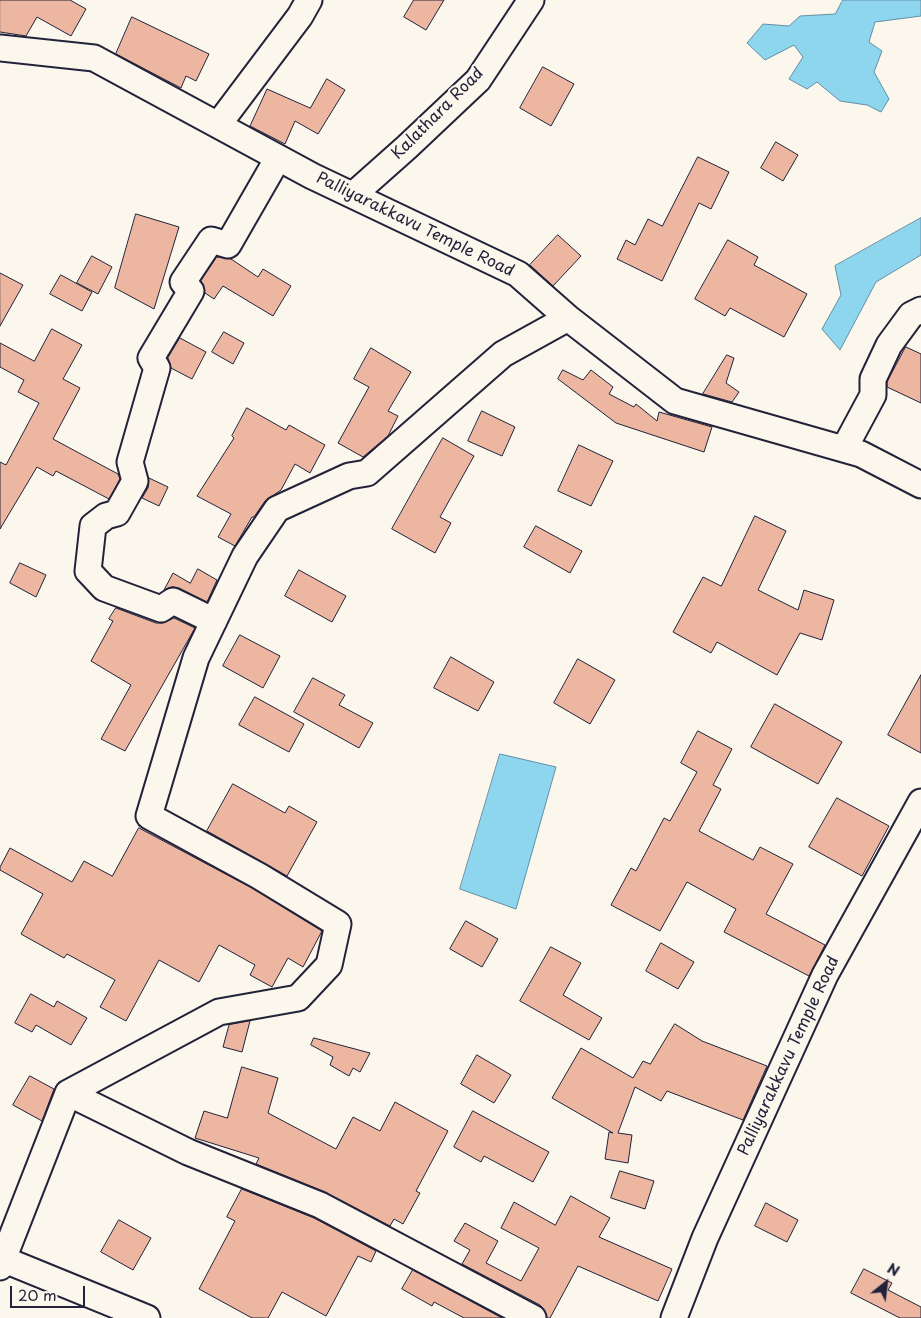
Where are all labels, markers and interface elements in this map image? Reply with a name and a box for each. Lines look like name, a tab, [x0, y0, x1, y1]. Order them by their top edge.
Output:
street label: Kalathara Road	[388, 64, 488, 164]
street label: Palliyarakkavu Temple Road	[313, 169, 517, 281]
street label: Palliyarakkavu Temple Road	[734, 953, 844, 1159]
north arrow	[861, 1258, 911, 1308]
text: N	[884, 1258, 903, 1281]
scale bar	[12, 1276, 88, 1308]
text: 20 m	[18, 1283, 57, 1306]

